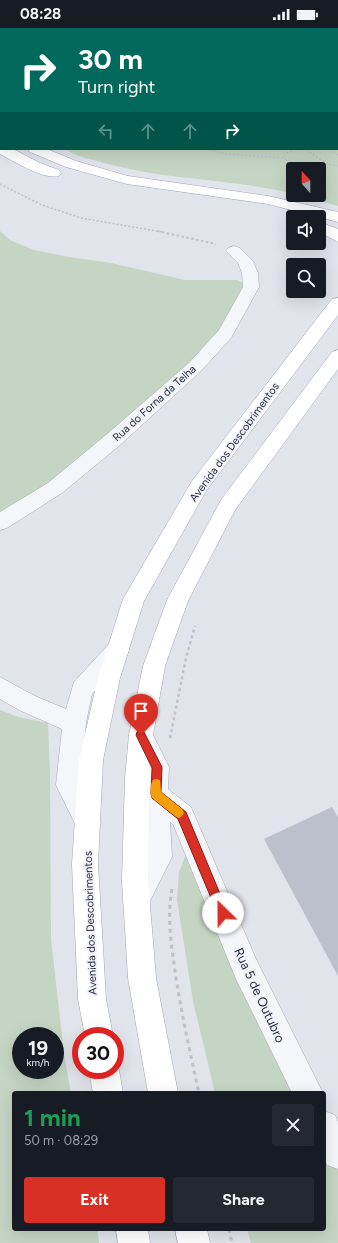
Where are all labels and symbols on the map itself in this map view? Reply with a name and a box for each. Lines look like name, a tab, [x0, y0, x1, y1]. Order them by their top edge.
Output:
north arrow	[286, 162, 326, 202]
street label: Rua do Forna da Telha	[110, 363, 199, 444]
street label: Avenida dos Descobrimentos	[187, 380, 282, 504]
pin	[124, 694, 158, 735]
street label: Avenida dos Descobrimentos	[81, 851, 100, 995]
position arrow	[202, 892, 244, 934]
street label: Rua 5 de Outubro	[231, 945, 288, 1045]
speed limit sign: 30	[72, 1027, 124, 1079]

